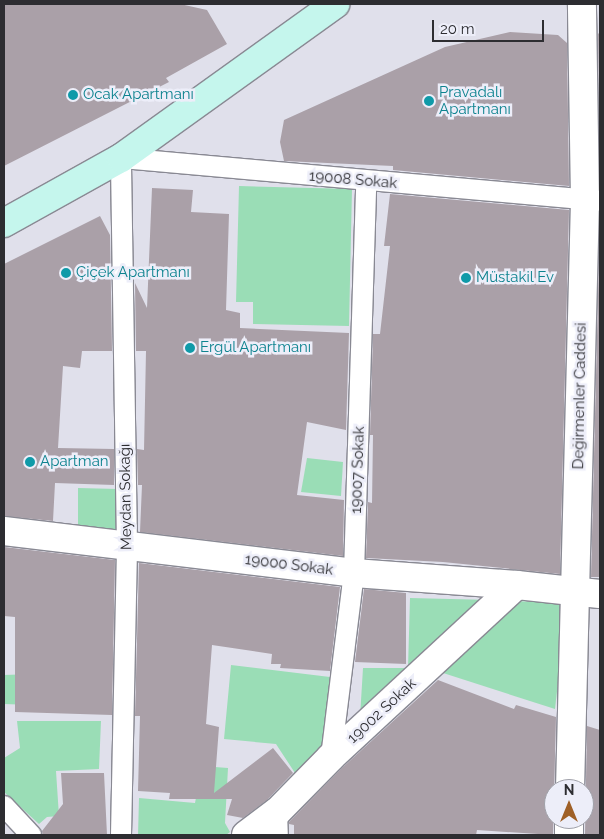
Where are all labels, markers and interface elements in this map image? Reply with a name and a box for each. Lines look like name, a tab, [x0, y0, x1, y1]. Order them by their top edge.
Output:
scale bar	[434, 10, 546, 42]
text: 20 m	[440, 20, 475, 38]
place label: Pravadalı Apartmanı	[439, 83, 511, 118]
place label: Ocak Apartmanı	[83, 86, 194, 104]
marker: Ocak Apartmanı	[67, 89, 79, 101]
marker: Pravadalı Apartmanı	[423, 95, 435, 107]
street label: 19008 Sokak	[308, 167, 398, 193]
place label: Çiçek Apartmanı	[76, 264, 190, 282]
marker: Çiçek Apartmanı	[60, 267, 72, 279]
place label: Müstakil Ev	[476, 269, 554, 287]
marker: Müstakil Ev	[460, 272, 472, 284]
street label: Değirmenler Caddesi	[570, 322, 590, 470]
place label: Ergül Apartmanı	[200, 339, 312, 357]
marker: Ergül Apartmanı	[184, 342, 196, 354]
street label: 19007 Sokak	[347, 426, 369, 514]
street label: Meydan Sokağı	[116, 444, 136, 550]
place label: Apartman	[40, 453, 109, 471]
marker: Apartman	[24, 456, 36, 468]
street label: 19000 Sokak	[244, 551, 334, 579]
street label: 19002 Sokak	[344, 675, 420, 747]
north arrow	[544, 779, 594, 829]
text: N	[564, 782, 574, 798]

